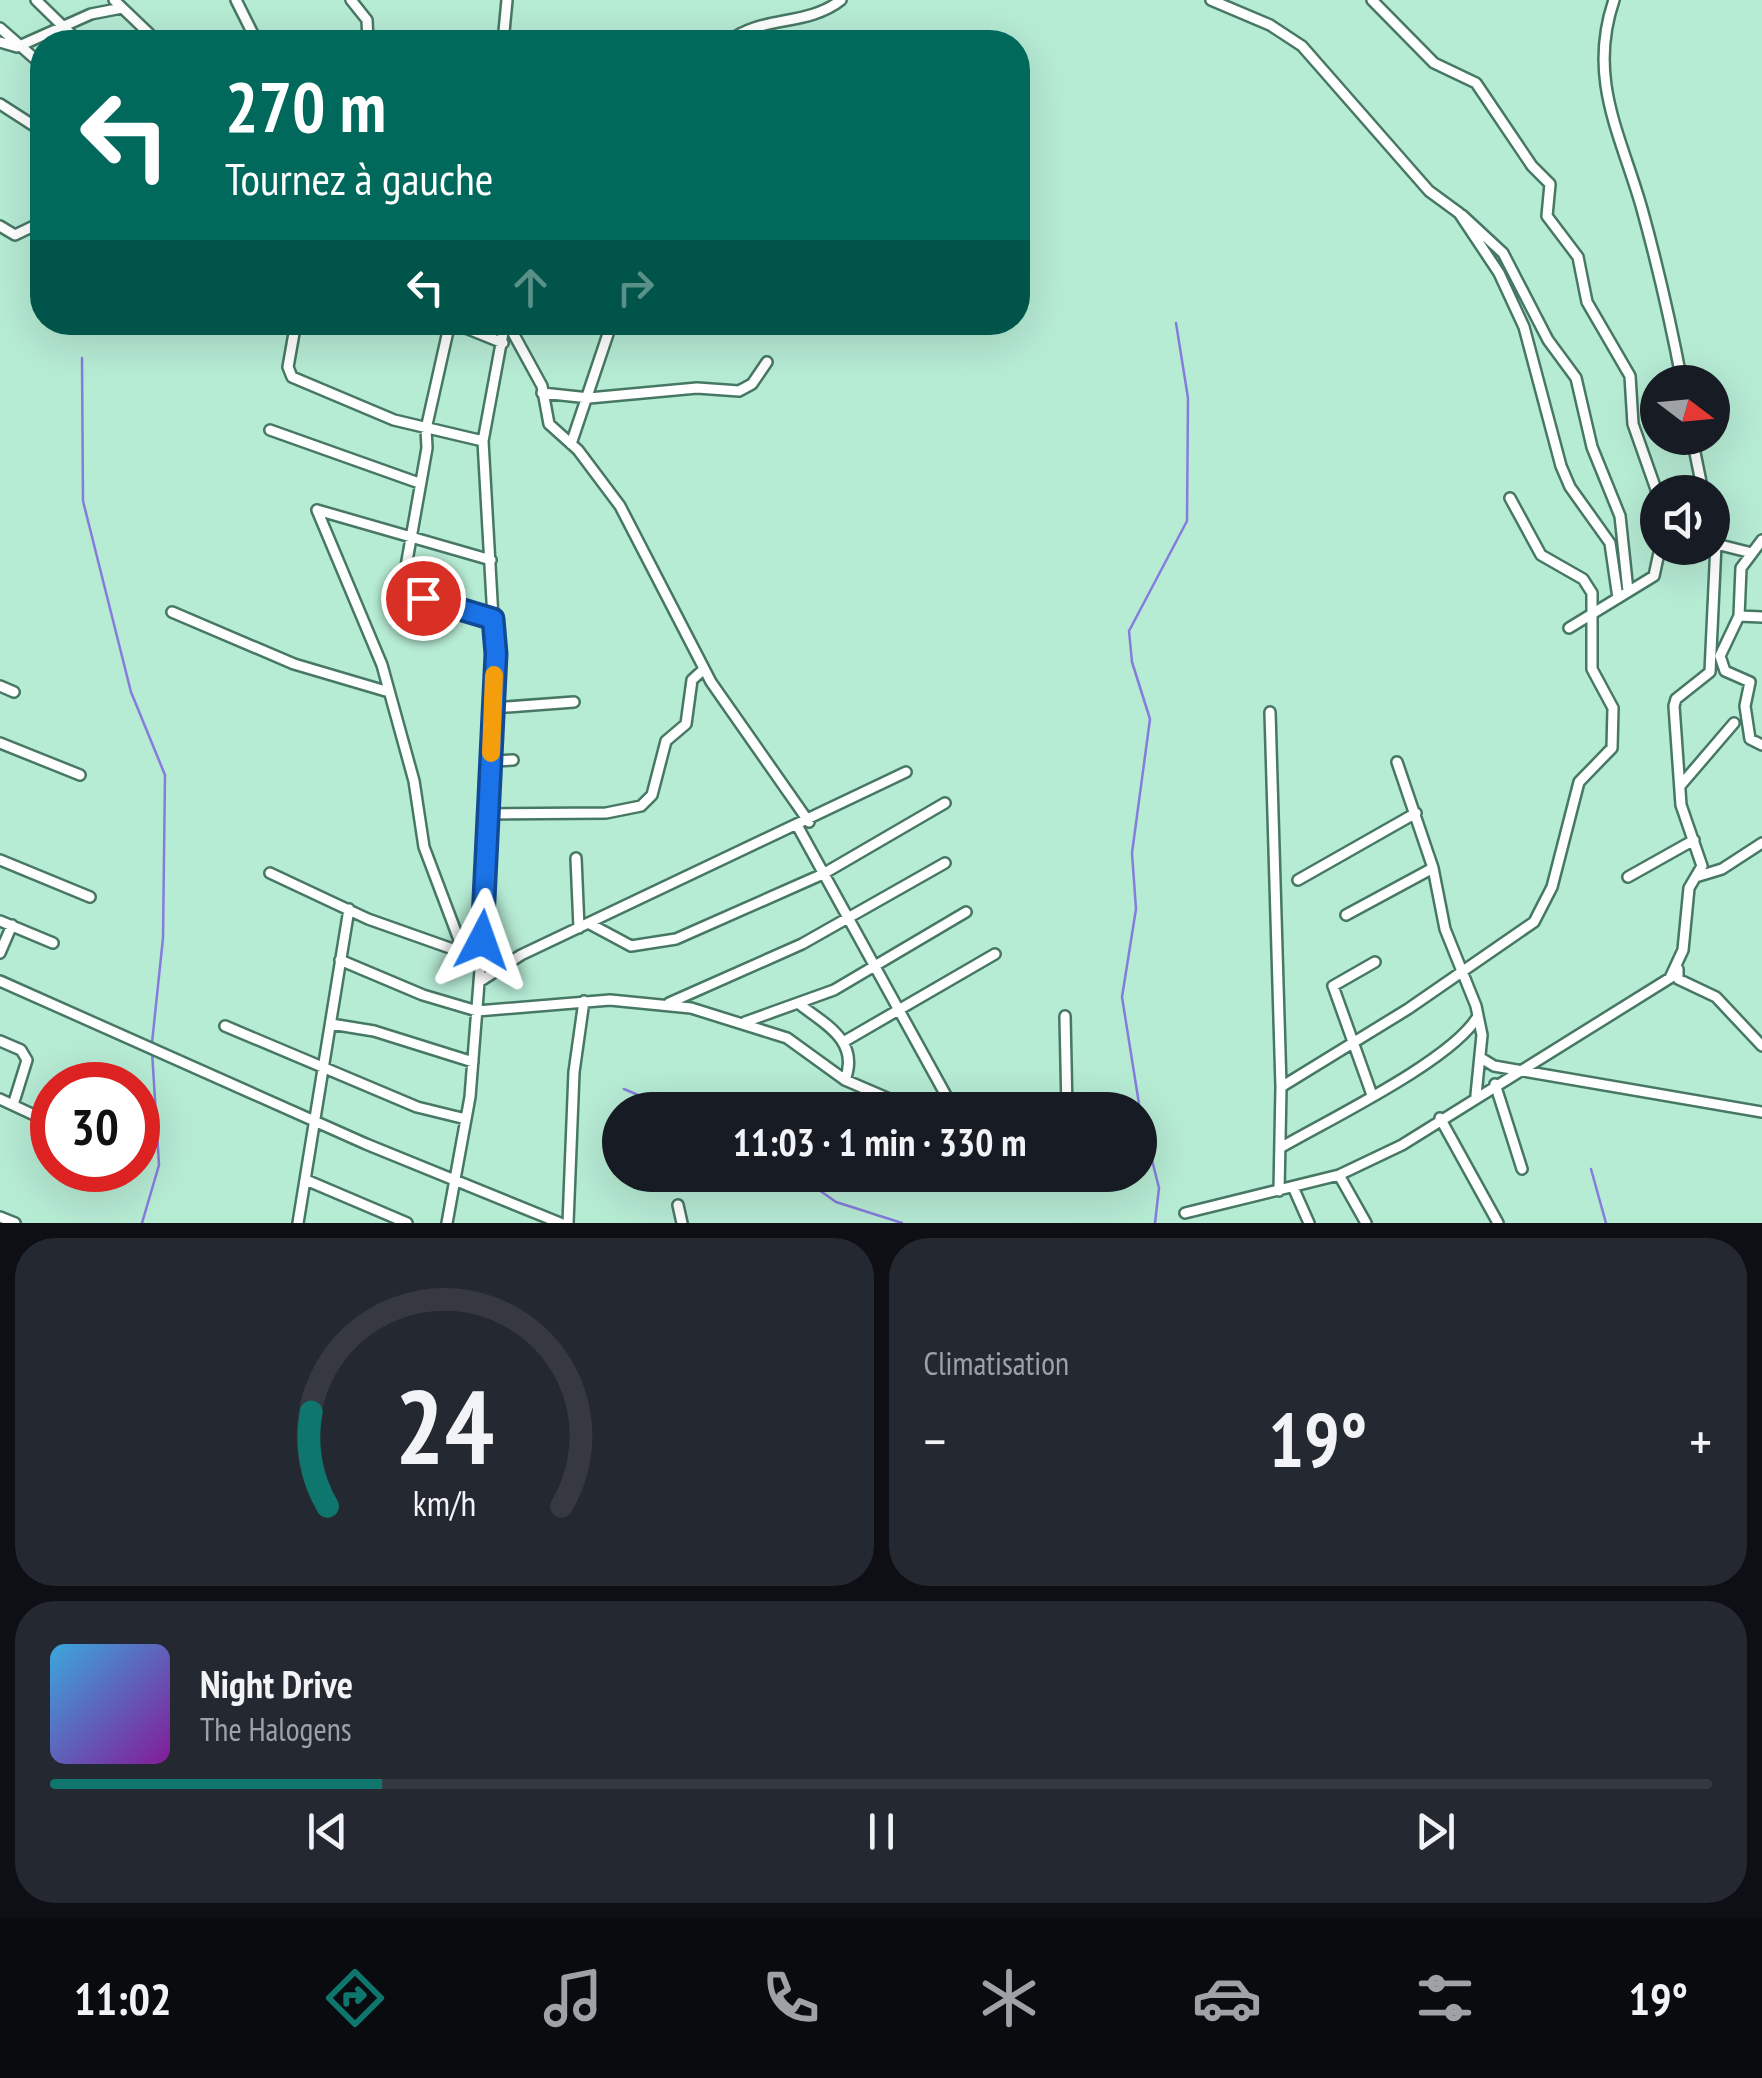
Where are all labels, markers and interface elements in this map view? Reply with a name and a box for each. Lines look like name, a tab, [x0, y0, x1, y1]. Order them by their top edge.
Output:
text: 270 m	[225, 61, 386, 151]
icon: left	[60, 70, 190, 200]
text: Tournez à gauche	[225, 149, 493, 207]
icon: left	[398, 260, 453, 315]
icon: ahead	[503, 260, 558, 315]
icon: right	[608, 260, 663, 315]
north arrow	[1640, 365, 1730, 455]
map controls	[1640, 365, 1730, 565]
button: sound	[1640, 475, 1730, 565]
pin	[381, 556, 466, 641]
icon: arrive	[396, 571, 451, 626]
position arrow	[430, 888, 534, 992]
speed limit sign: 30	[30, 1062, 160, 1192]
text: 11:03 · 1 min · 330 m	[733, 1117, 1026, 1166]
text: Climatisation	[924, 1342, 1069, 1384]
text: 24	[395, 1358, 494, 1493]
text: 19°	[1268, 1391, 1367, 1488]
text: −	[924, 1405, 946, 1476]
text: +	[1689, 1405, 1712, 1476]
text: km/h	[413, 1480, 476, 1526]
text: Night Drive	[200, 1659, 353, 1708]
text: The Halogens	[200, 1708, 352, 1750]
icon: previous	[300, 1804, 355, 1859]
icon: pause	[854, 1804, 909, 1859]
icon: next	[1408, 1804, 1463, 1859]
icon: directions	[320, 1963, 390, 2033]
icon: music	[538, 1963, 608, 2033]
icon: phone	[756, 1963, 826, 2033]
icon: climate	[974, 1963, 1044, 2033]
icon: car	[1192, 1963, 1262, 2033]
icon: filters	[1410, 1963, 1480, 2033]
text: 11:02	[74, 1969, 171, 2027]
text: 19°	[1629, 1969, 1688, 2027]

